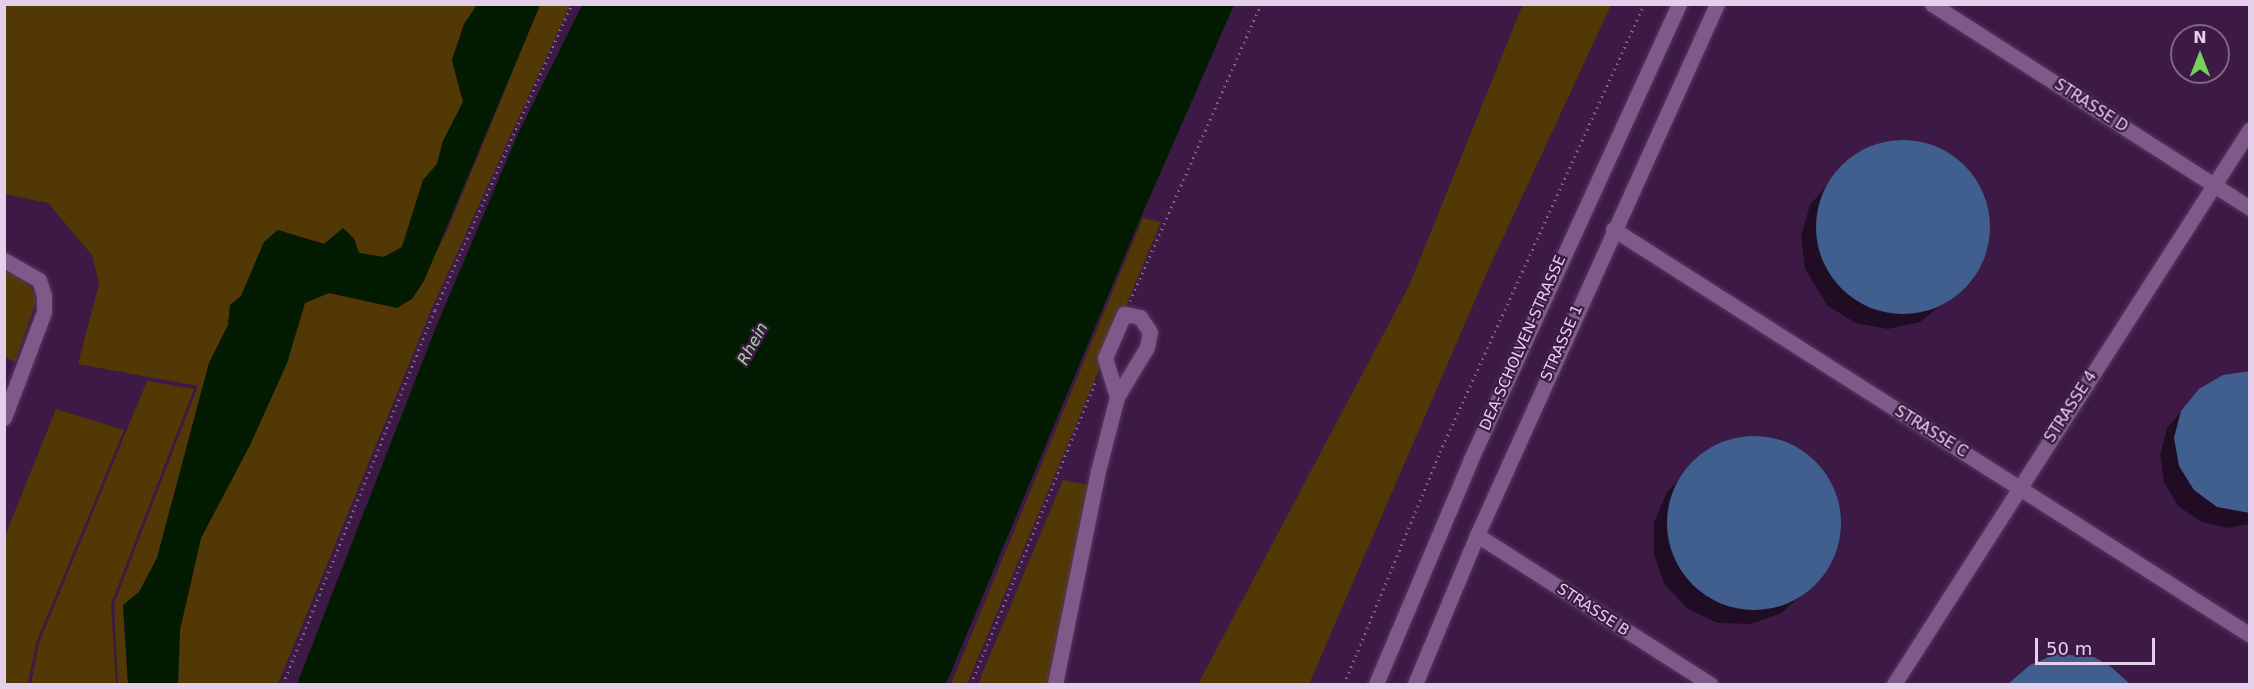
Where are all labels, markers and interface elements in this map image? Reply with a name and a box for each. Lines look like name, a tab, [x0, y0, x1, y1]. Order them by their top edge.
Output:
north arrow	[2170, 24, 2230, 84]
text: N	[2193, 28, 2207, 47]
street label: STRASSE D	[2051, 76, 2131, 136]
street label: DEA-SCHOLVEN-STRASSE	[1476, 253, 1570, 433]
street label: STRASSE 1	[1537, 302, 1587, 384]
water label: Rhein	[734, 319, 772, 369]
street label: STRASSE 4	[2041, 368, 2101, 446]
street label: STRASSE C	[1891, 403, 1971, 461]
street label: STRASSE B	[1554, 580, 1632, 640]
scale bar	[2038, 626, 2158, 664]
text: 50 m	[2046, 638, 2092, 659]

